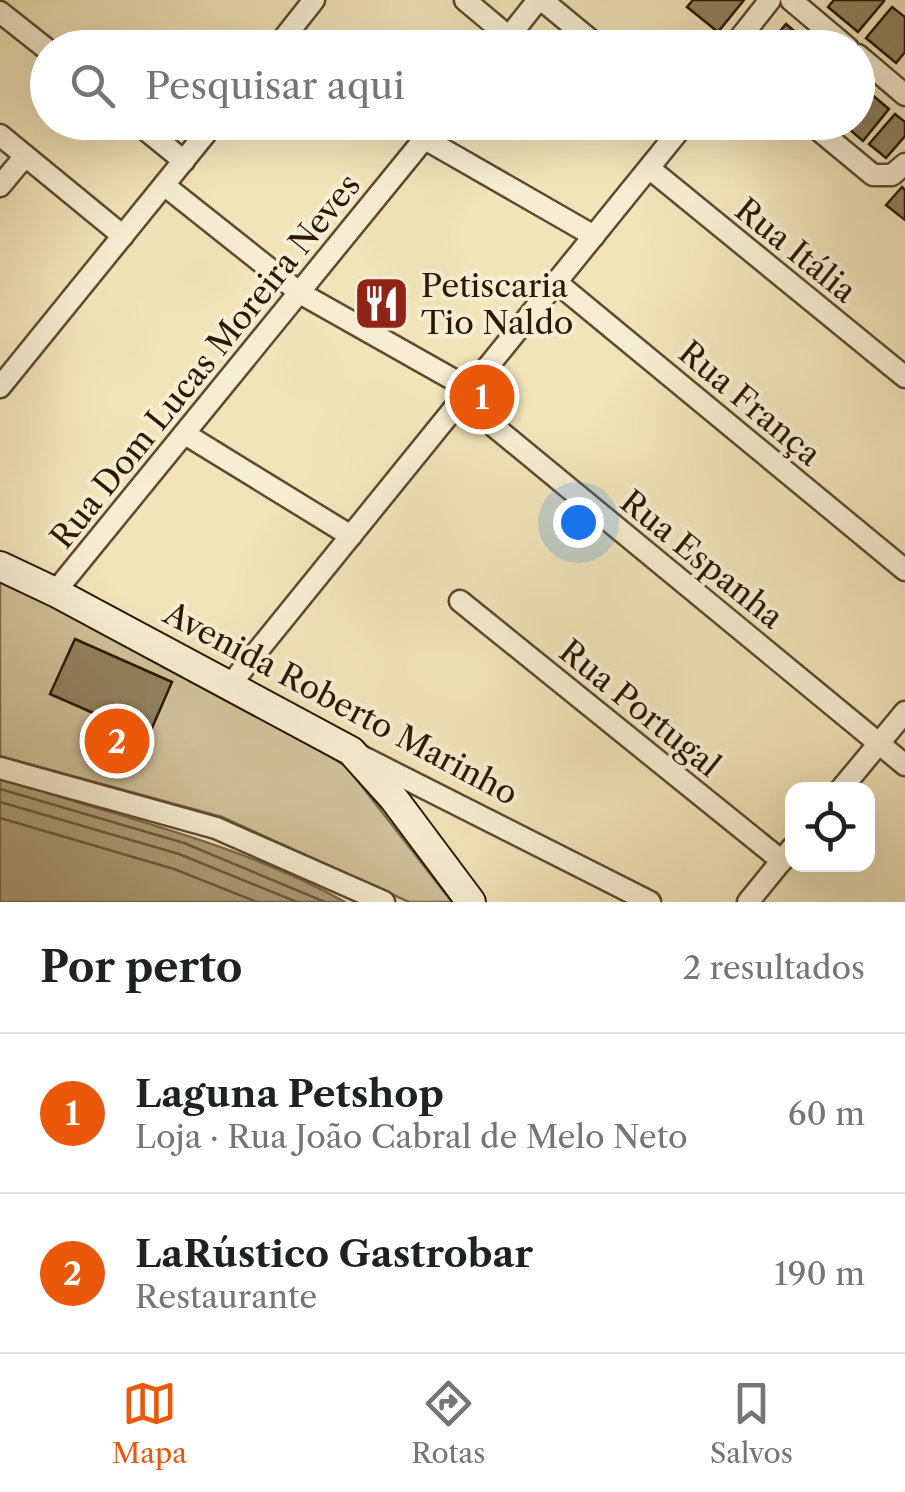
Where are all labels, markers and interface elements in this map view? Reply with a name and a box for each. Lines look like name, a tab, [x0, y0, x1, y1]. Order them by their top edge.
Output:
search box	[30, 30, 875, 140]
icon: search	[65, 58, 120, 113]
text: Pesquisar aqui	[145, 62, 405, 109]
street label: Rua Dom Lucas Moreira Neves	[42, 166, 368, 556]
street label: Rua Itália	[728, 190, 864, 311]
place label: Petiscaria Tio Naldo	[421, 266, 573, 342]
restaurant icon: Petiscaria Tio Naldo	[352, 273, 412, 333]
street label: Rua França	[671, 332, 829, 474]
pin: 1	[450, 360, 514, 434]
street label: Rua Espanha	[613, 482, 791, 636]
your location	[553, 497, 604, 548]
street label: Avenida Roberto Marinho	[157, 593, 525, 813]
street label: Rua Portugal	[552, 631, 728, 785]
pin: 2	[84, 704, 150, 778]
map controls	[785, 782, 875, 872]
button: locate	[785, 782, 875, 872]
text: Por perto	[40, 941, 243, 993]
text: 2 resultados	[683, 948, 865, 987]
text: Laguna Petshop	[135, 1070, 444, 1117]
text: 1	[65, 1094, 80, 1133]
text: 60 m	[788, 1094, 865, 1133]
text: Loja · Rua João Cabral de Melo Neto	[135, 1117, 688, 1156]
text: LaRústico Gastrobar	[135, 1230, 533, 1277]
text: 2	[63, 1254, 82, 1293]
text: 190 m	[774, 1254, 865, 1293]
text: Restaurante	[135, 1277, 317, 1316]
tab: Mapa	[112, 1376, 187, 1470]
tab: Rotas	[411, 1376, 485, 1470]
tab: Salvos	[710, 1376, 793, 1470]

